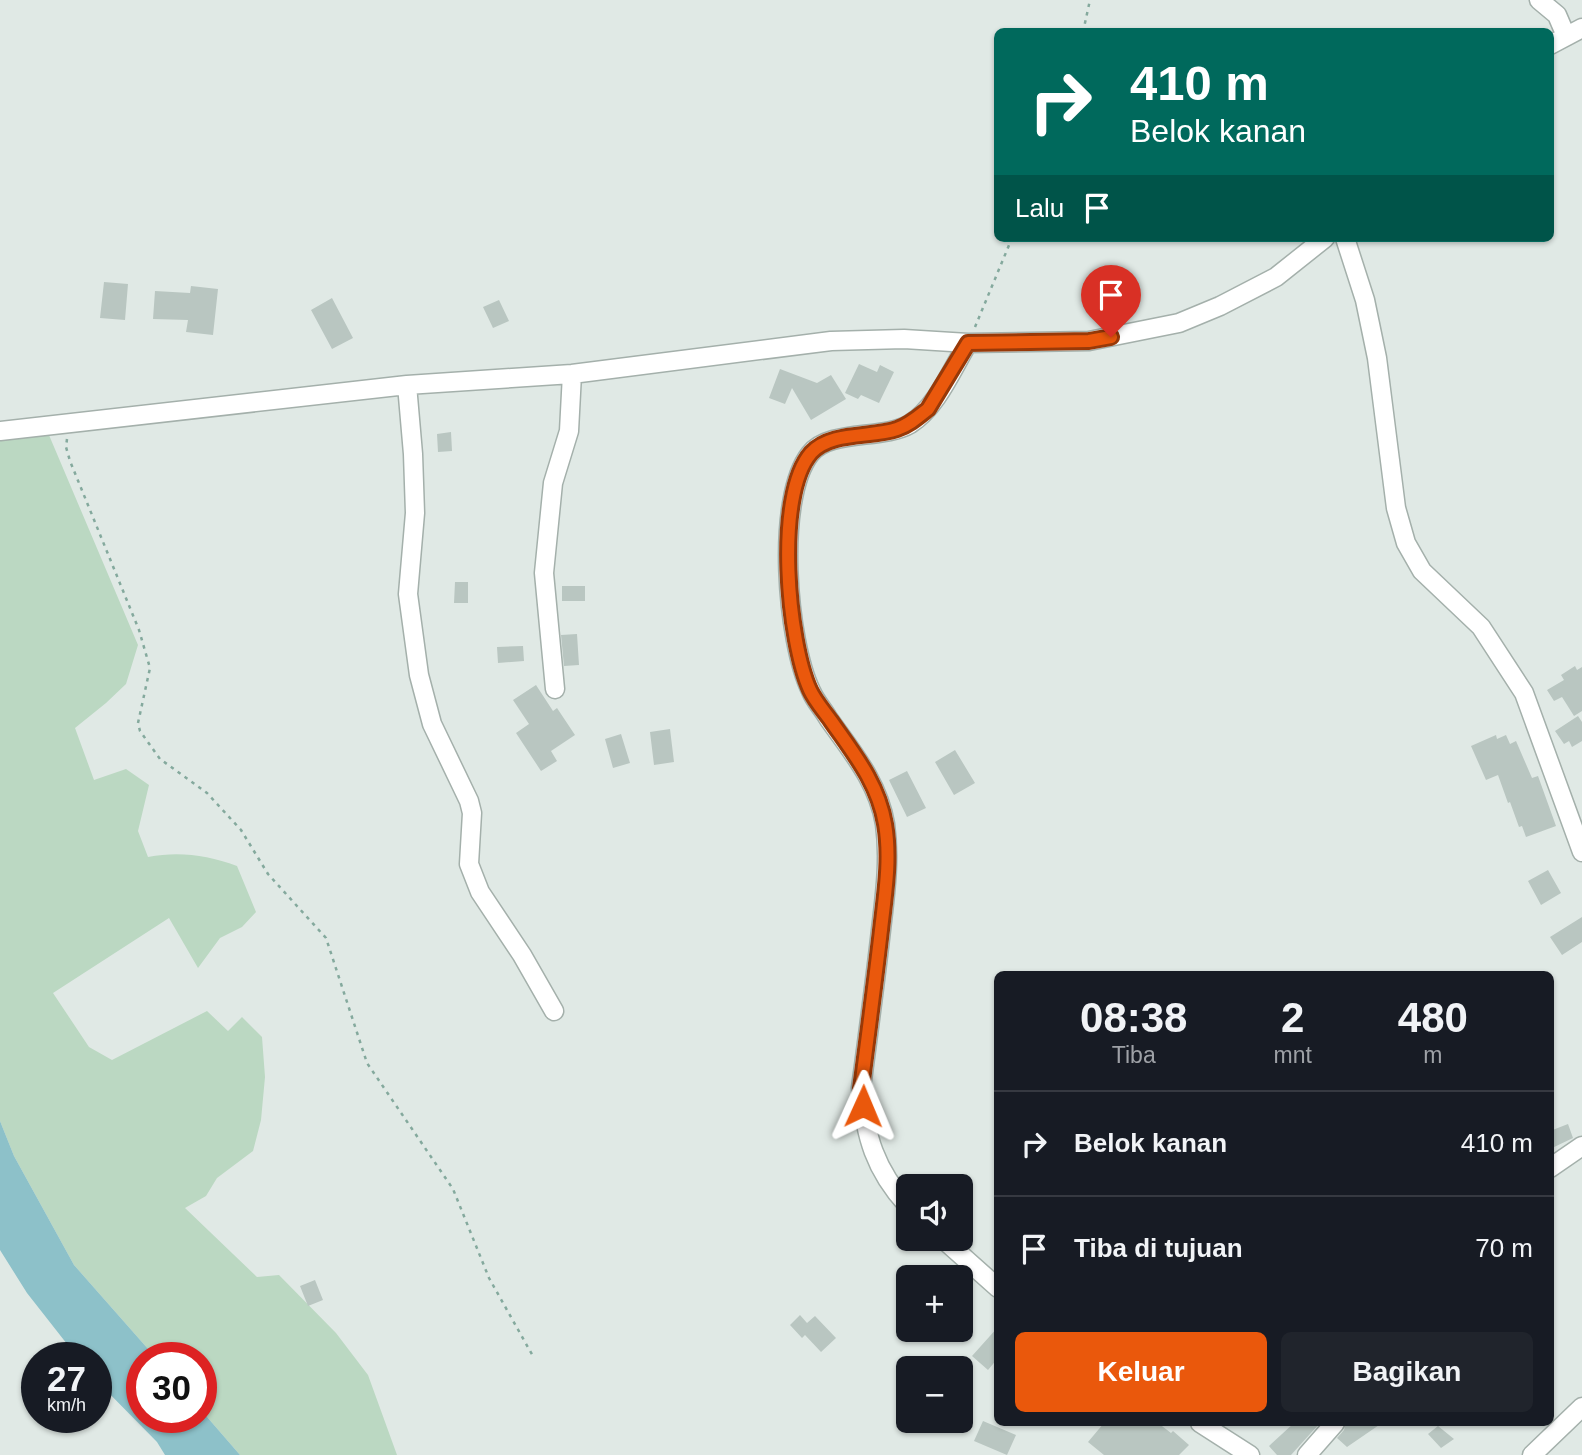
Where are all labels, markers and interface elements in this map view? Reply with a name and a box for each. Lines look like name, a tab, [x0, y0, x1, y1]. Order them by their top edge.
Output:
icon: right	[1015, 56, 1106, 147]
text: 410 m	[1130, 56, 1269, 110]
text: Belok kanan	[1130, 113, 1306, 149]
icon: arrive	[1078, 189, 1116, 227]
text: Lalu	[1015, 193, 1064, 223]
pin	[1081, 265, 1141, 337]
icon: arrive	[1092, 276, 1130, 314]
text: 08:38	[1080, 994, 1187, 1041]
text: 2	[1281, 994, 1304, 1041]
text: 480	[1398, 994, 1468, 1041]
text: Tiba	[1112, 1042, 1156, 1068]
text: mnt	[1273, 1042, 1312, 1068]
text: m	[1423, 1042, 1442, 1068]
position arrow	[826, 1069, 900, 1143]
icon: right	[1015, 1125, 1053, 1163]
text: Belok kanan	[1074, 1128, 1227, 1158]
text: 410 m	[1461, 1128, 1533, 1158]
map controls	[896, 1174, 973, 1433]
button: sound	[896, 1174, 973, 1251]
icon: arrive	[1015, 1230, 1053, 1268]
text: Tiba di tujuan	[1074, 1233, 1243, 1263]
text: 70 m	[1475, 1233, 1533, 1263]
button: +	[896, 1265, 973, 1342]
button: Keluar	[1015, 1332, 1267, 1412]
button: Bagikan	[1281, 1332, 1533, 1412]
speed limit sign: 30	[126, 1342, 217, 1433]
button: −	[896, 1356, 973, 1433]
text: 27	[47, 1359, 86, 1398]
text: km/h	[47, 1395, 86, 1415]

